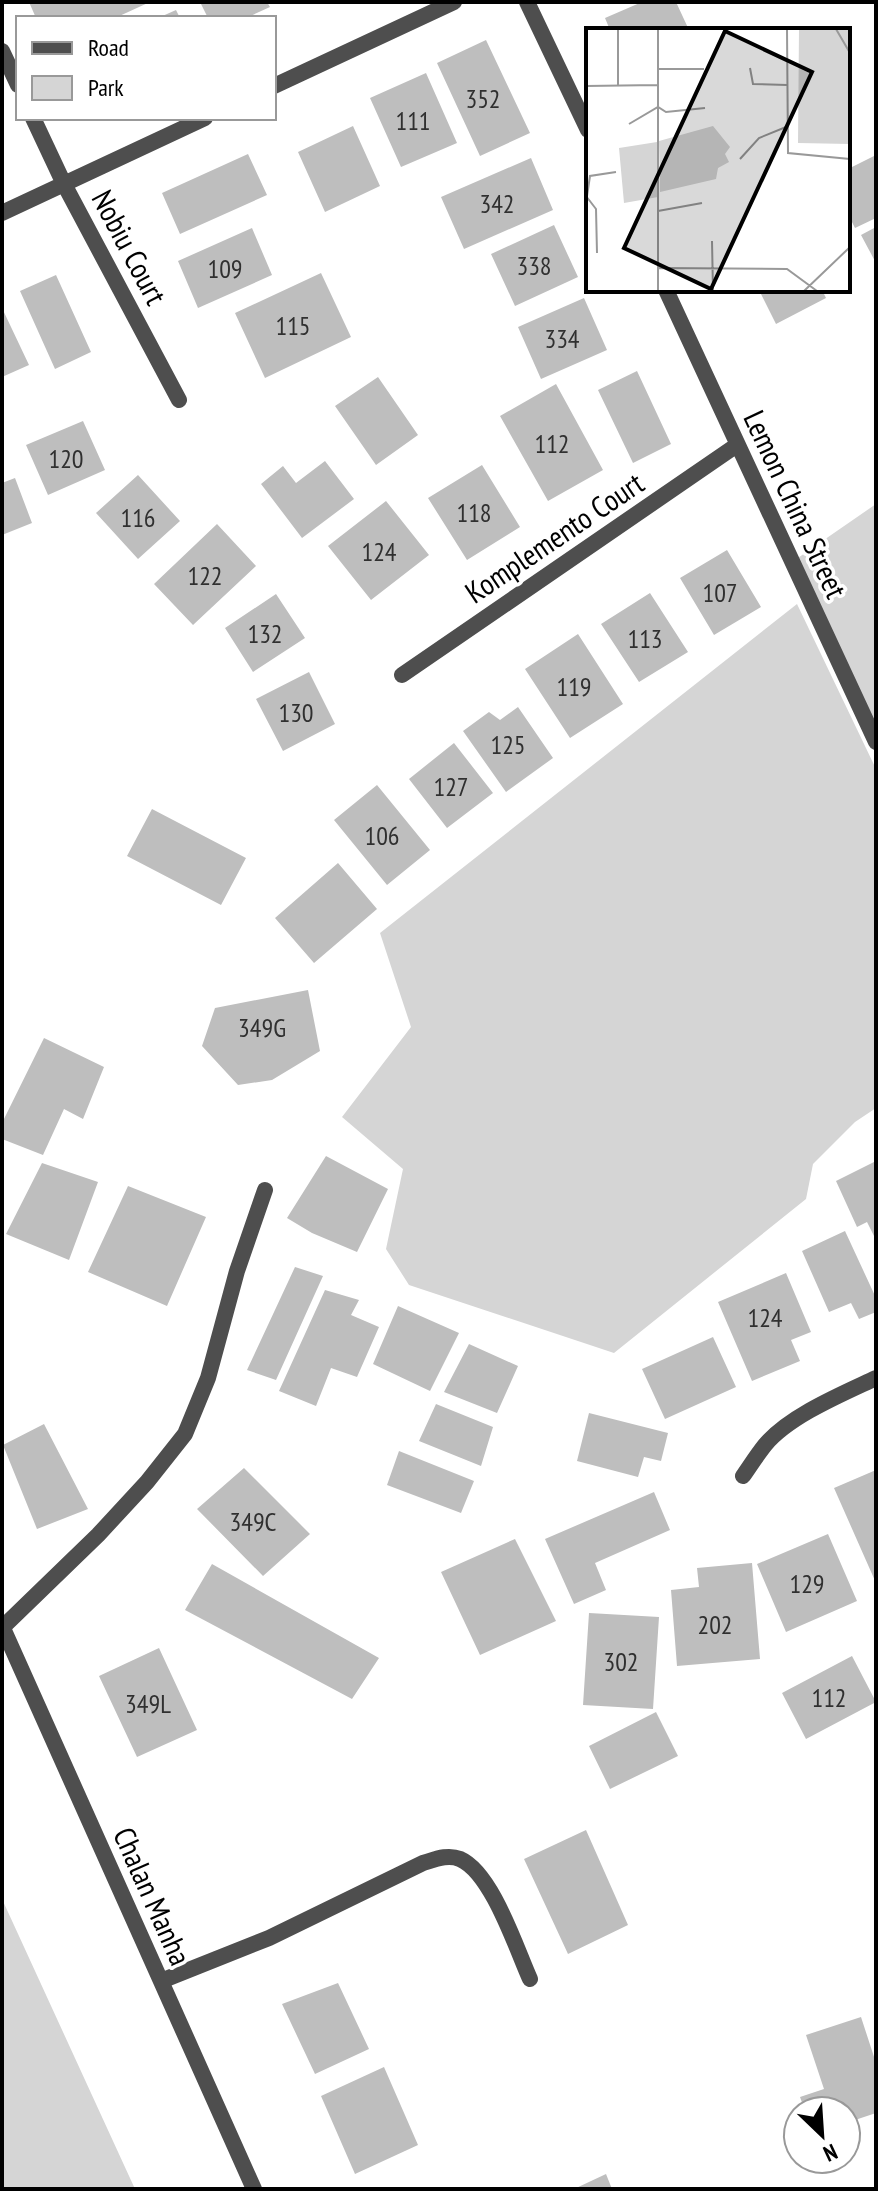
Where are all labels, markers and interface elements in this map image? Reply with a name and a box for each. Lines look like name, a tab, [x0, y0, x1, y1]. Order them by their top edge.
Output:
legend	[16, 16, 276, 120]
inset map	[586, 28, 850, 292]
text: Road	[88, 32, 129, 63]
text: Park	[88, 72, 124, 103]
house number: 352	[465, 82, 501, 115]
house number: 111	[395, 104, 431, 137]
street label: Nobiu Court	[84, 183, 177, 312]
house number: 342	[479, 187, 515, 220]
house number: 338	[516, 249, 552, 282]
house number: 109	[207, 252, 243, 285]
house number: 115	[275, 309, 311, 342]
house number: 334	[544, 322, 580, 355]
street label: Lemon China Street	[736, 404, 857, 605]
house number: 112	[534, 427, 570, 460]
house number: 120	[48, 442, 84, 475]
street label: Komplemento Court	[457, 463, 651, 611]
house number: 118	[456, 496, 492, 529]
house number: 116	[120, 501, 156, 534]
house number: 124	[361, 535, 397, 568]
house number: 122	[187, 559, 223, 592]
house number: 107	[702, 576, 738, 609]
house number: 132	[247, 617, 283, 650]
house number: 113	[627, 622, 663, 655]
house number: 119	[556, 670, 592, 703]
house number: 130	[278, 696, 314, 729]
house number: 125	[490, 728, 526, 761]
house number: 127	[433, 770, 469, 803]
house number: 106	[364, 819, 400, 852]
house number: 349G	[238, 1011, 286, 1044]
house number: 124	[747, 1301, 783, 1334]
house number: 349C	[229, 1505, 277, 1538]
house number: 129	[789, 1567, 825, 1600]
house number: 202	[697, 1608, 733, 1641]
house number: 302	[603, 1645, 639, 1678]
house number: 112	[811, 1681, 847, 1714]
house number: 349L	[125, 1687, 171, 1720]
street label: Chalan Manha	[105, 1821, 201, 1971]
north arrow	[782, 2095, 862, 2175]
text: N	[819, 2138, 842, 2168]

